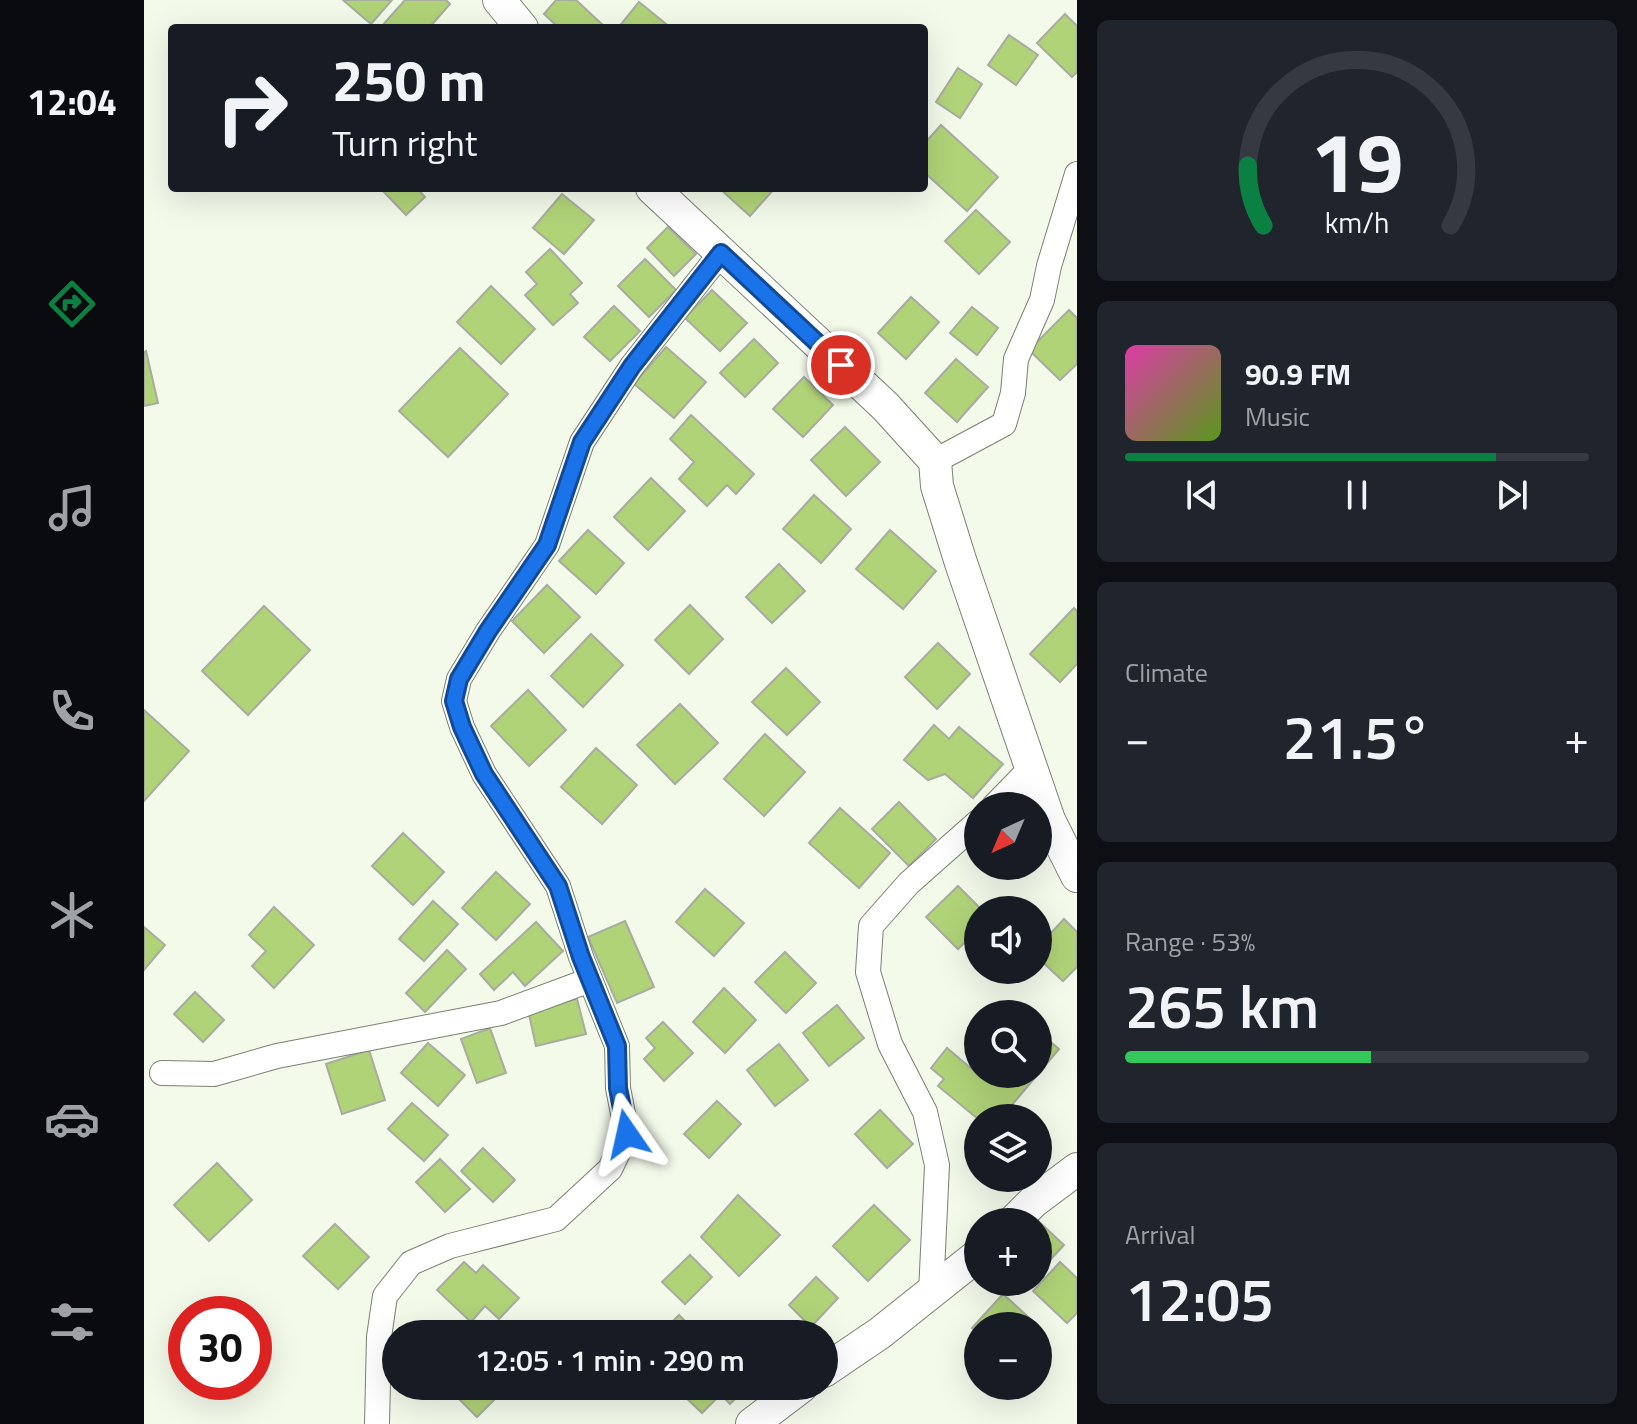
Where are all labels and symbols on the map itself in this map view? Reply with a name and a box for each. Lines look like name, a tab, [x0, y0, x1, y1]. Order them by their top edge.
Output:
pin	[807, 331, 875, 399]
north arrow	[964, 792, 1052, 880]
position arrow	[585, 1092, 669, 1176]
speed limit sign: 30	[168, 1296, 272, 1400]

